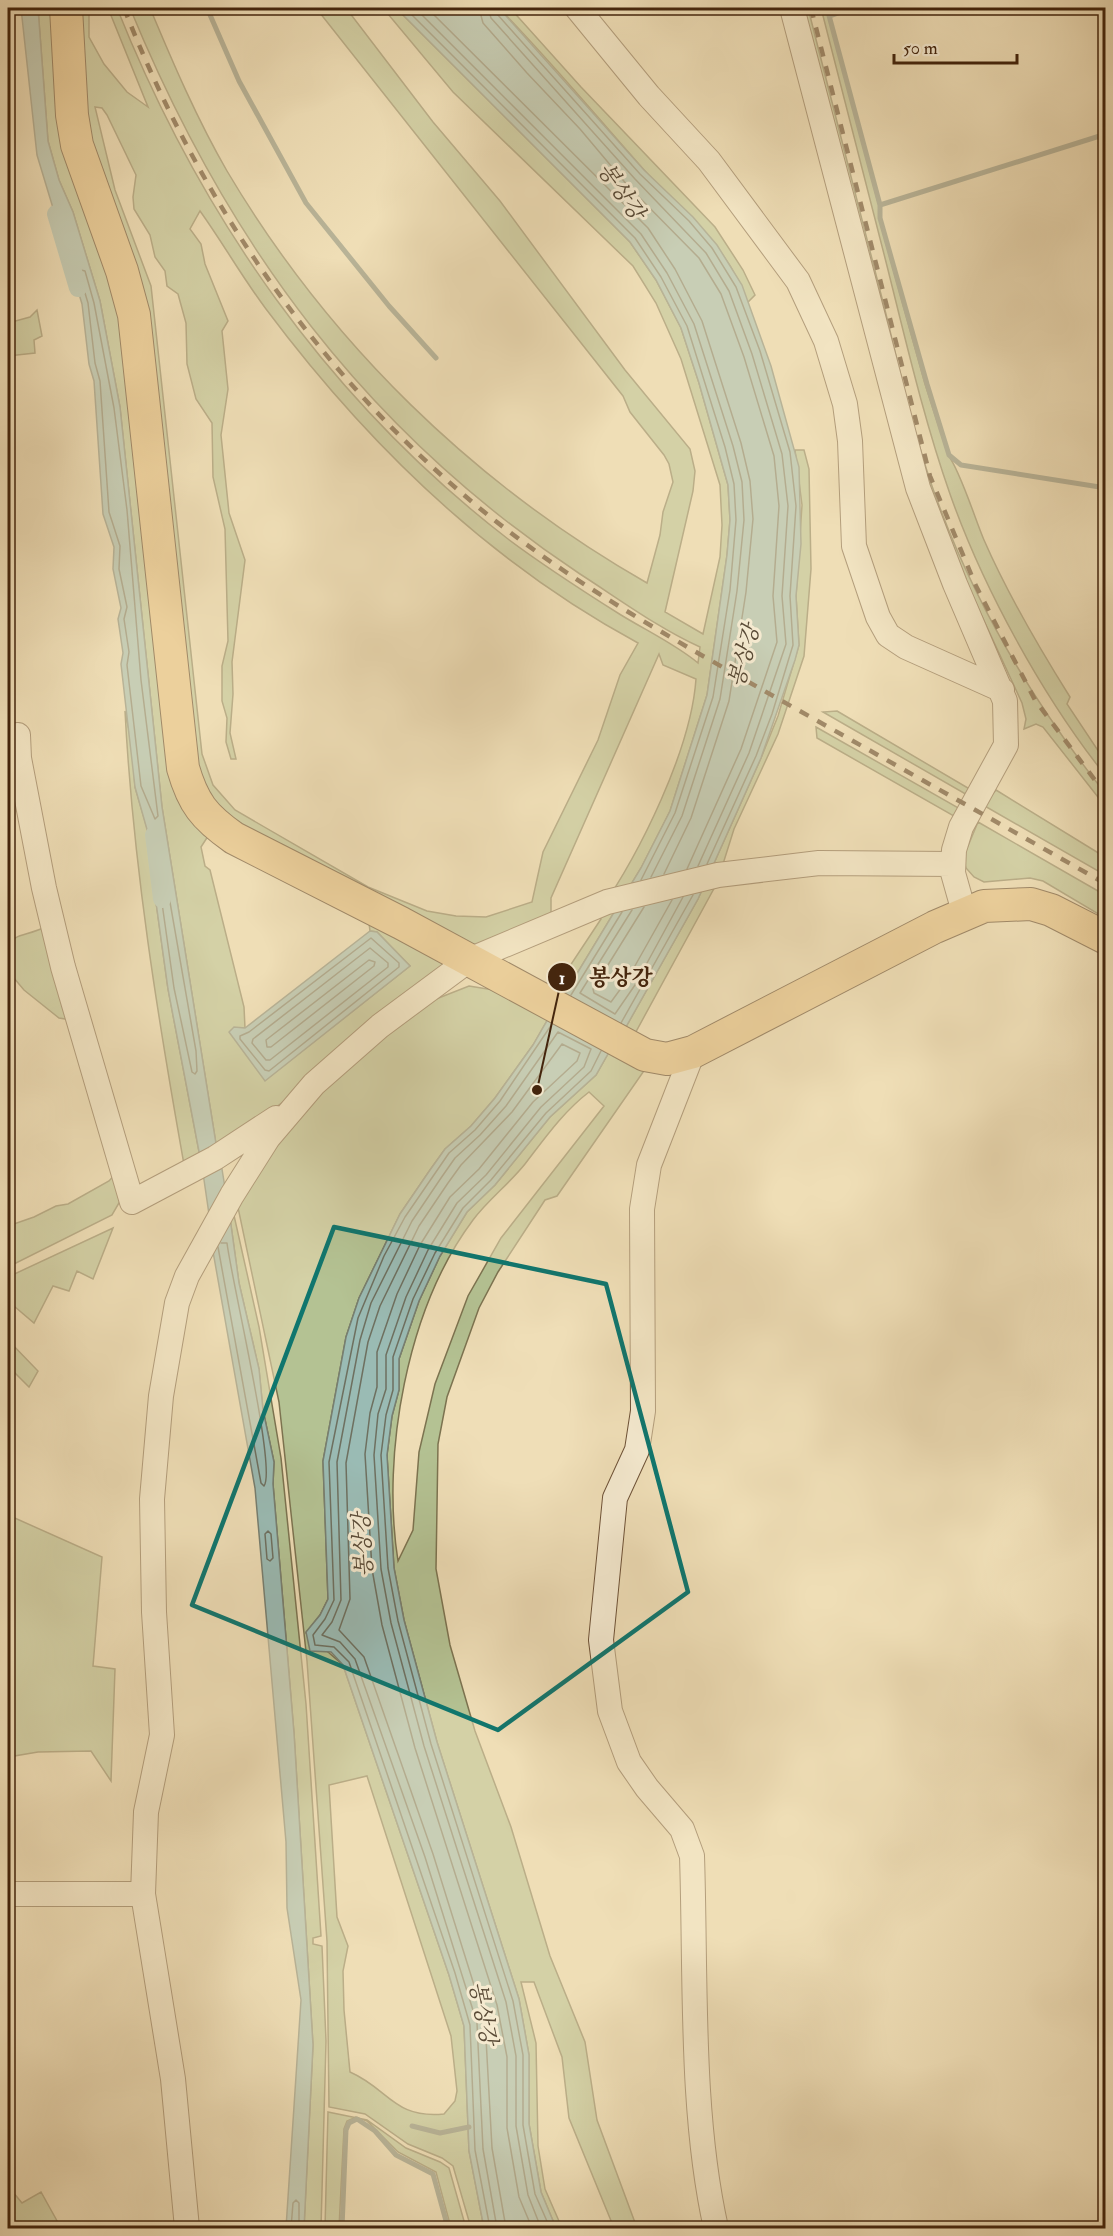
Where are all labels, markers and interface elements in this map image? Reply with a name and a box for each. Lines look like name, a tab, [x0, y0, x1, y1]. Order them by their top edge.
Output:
scale bar	[894, 27, 1017, 65]
text: 50 m	[903, 37, 938, 60]
water label: 봉상강	[591, 157, 653, 228]
water label: 봉상강	[722, 618, 767, 690]
callout: 봉상강	[547, 957, 665, 997]
text: 봉상강	[589, 964, 654, 992]
text: 1	[559, 967, 565, 990]
water label: 봉상강	[347, 1509, 379, 1578]
water label: 봉상강	[463, 1979, 504, 2051]

